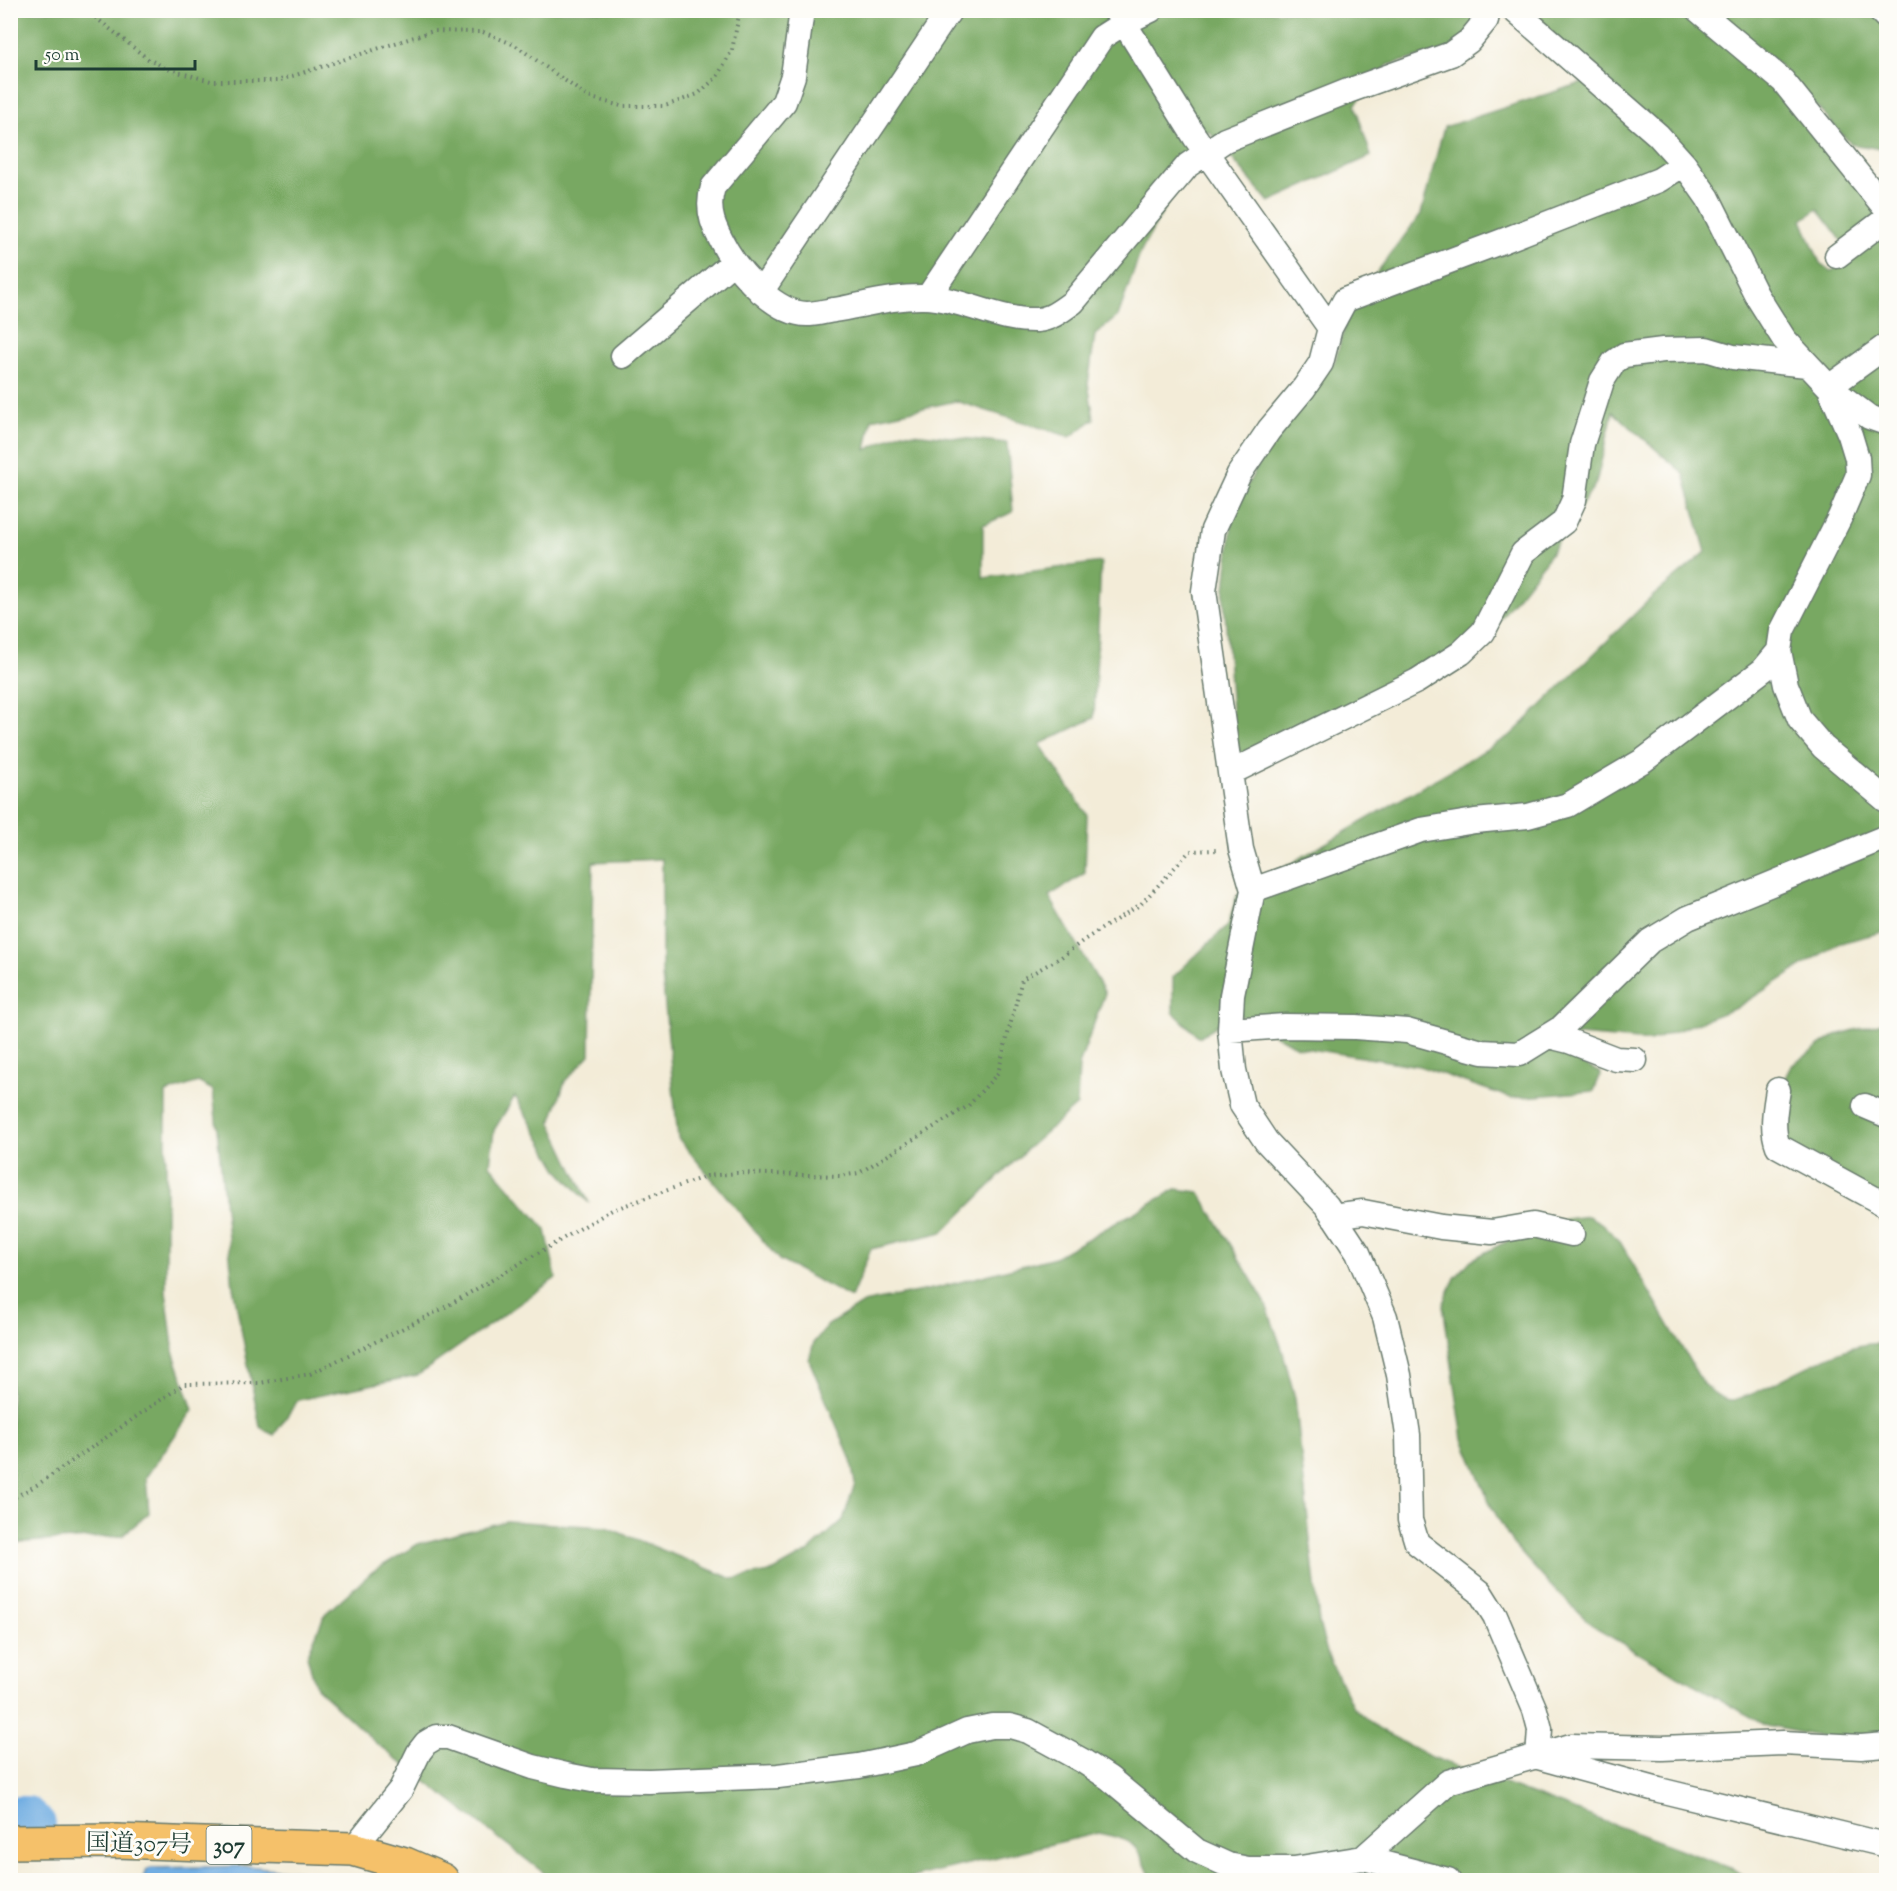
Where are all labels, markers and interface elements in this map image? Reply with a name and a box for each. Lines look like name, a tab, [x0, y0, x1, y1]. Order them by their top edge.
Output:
scale bar	[36, 33, 195, 71]
text: 50 m	[44, 43, 80, 69]
road number: 307	[206, 1826, 252, 1864]
street label: 国道307号	[86, 1827, 192, 1863]

